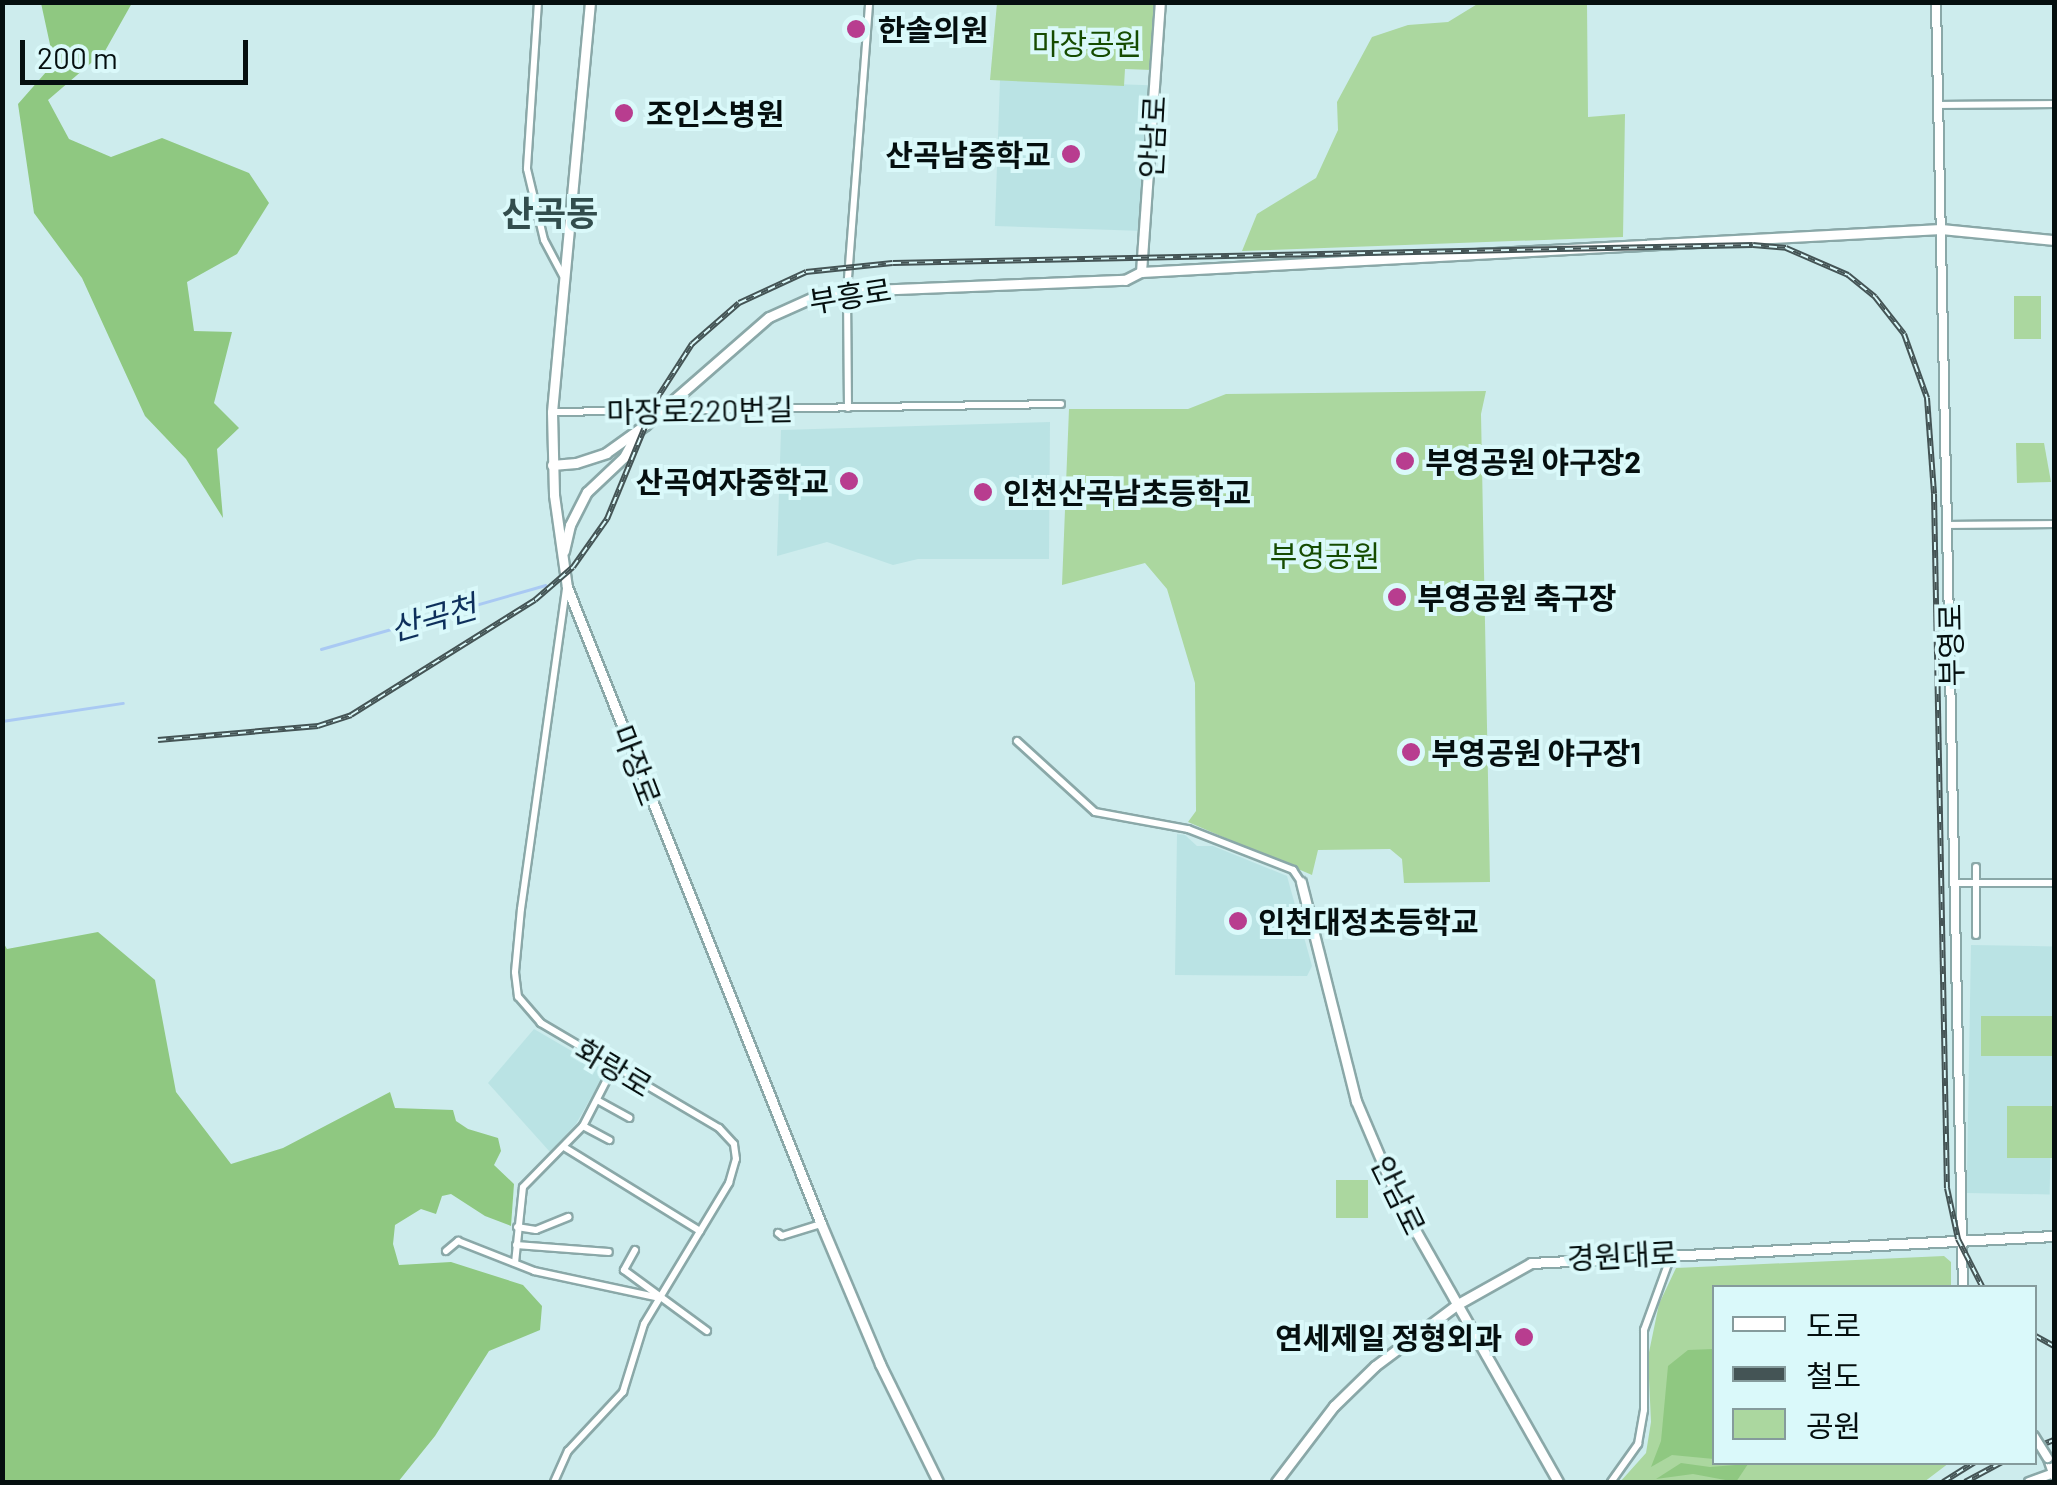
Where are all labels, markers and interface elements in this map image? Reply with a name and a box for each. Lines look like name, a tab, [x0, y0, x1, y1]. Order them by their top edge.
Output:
place label: 한솔의원	[878, 11, 988, 47]
marker: 한솔의원	[843, 16, 869, 42]
scale bar	[25, 20, 252, 82]
park label: 마장공원	[1032, 25, 1142, 61]
text: 200 m	[37, 39, 118, 75]
place label: 조인스병원	[646, 95, 784, 131]
street label: 안남로	[1132, 95, 1172, 179]
marker: 조인스병원	[611, 100, 637, 126]
place label: 산곡남중학교	[885, 136, 1051, 172]
marker: 산곡남중학교	[1060, 143, 1082, 165]
district label: 산곡동	[502, 191, 598, 233]
street label: 부흥로	[806, 271, 894, 319]
street label: 마장로220번길	[606, 390, 794, 430]
place label: 부영공원 야구장2	[1425, 443, 1641, 479]
marker: 부영공원 야구장2	[1394, 450, 1416, 472]
place label: 산곡여자중학교	[636, 463, 829, 499]
marker: 산곡여자중학교	[838, 470, 860, 492]
place label: 인천산곡남초등학교	[1003, 474, 1251, 510]
marker: 인천산곡남초등학교	[972, 481, 994, 503]
park label: 부영공원	[1270, 537, 1380, 573]
place label: 부영공원 축구장	[1417, 579, 1616, 615]
water label: 산곡천	[385, 586, 481, 648]
marker: 부영공원 축구장	[1386, 586, 1408, 608]
street label: 부영로	[1931, 603, 1969, 687]
street label: 마장로	[605, 720, 669, 810]
place label: 부영공원 야구장1	[1431, 734, 1641, 770]
marker: 부영공원 야구장1	[1400, 741, 1422, 763]
place label: 인천대정초등학교	[1258, 903, 1479, 939]
marker: 인천대정초등학교	[1227, 910, 1249, 932]
street label: 화랑로	[569, 1030, 659, 1104]
street label: 안남로	[1365, 1150, 1433, 1240]
street label: 경원대로	[1566, 1234, 1678, 1276]
legend	[1712, 1285, 2037, 1465]
text: 도로	[1806, 1307, 1861, 1343]
place label: 연세제일 정형외과	[1275, 1319, 1502, 1355]
marker: 연세제일 정형외과	[1511, 1324, 1537, 1350]
text: 철도	[1806, 1357, 1861, 1393]
text: 공원	[1806, 1407, 1861, 1443]

